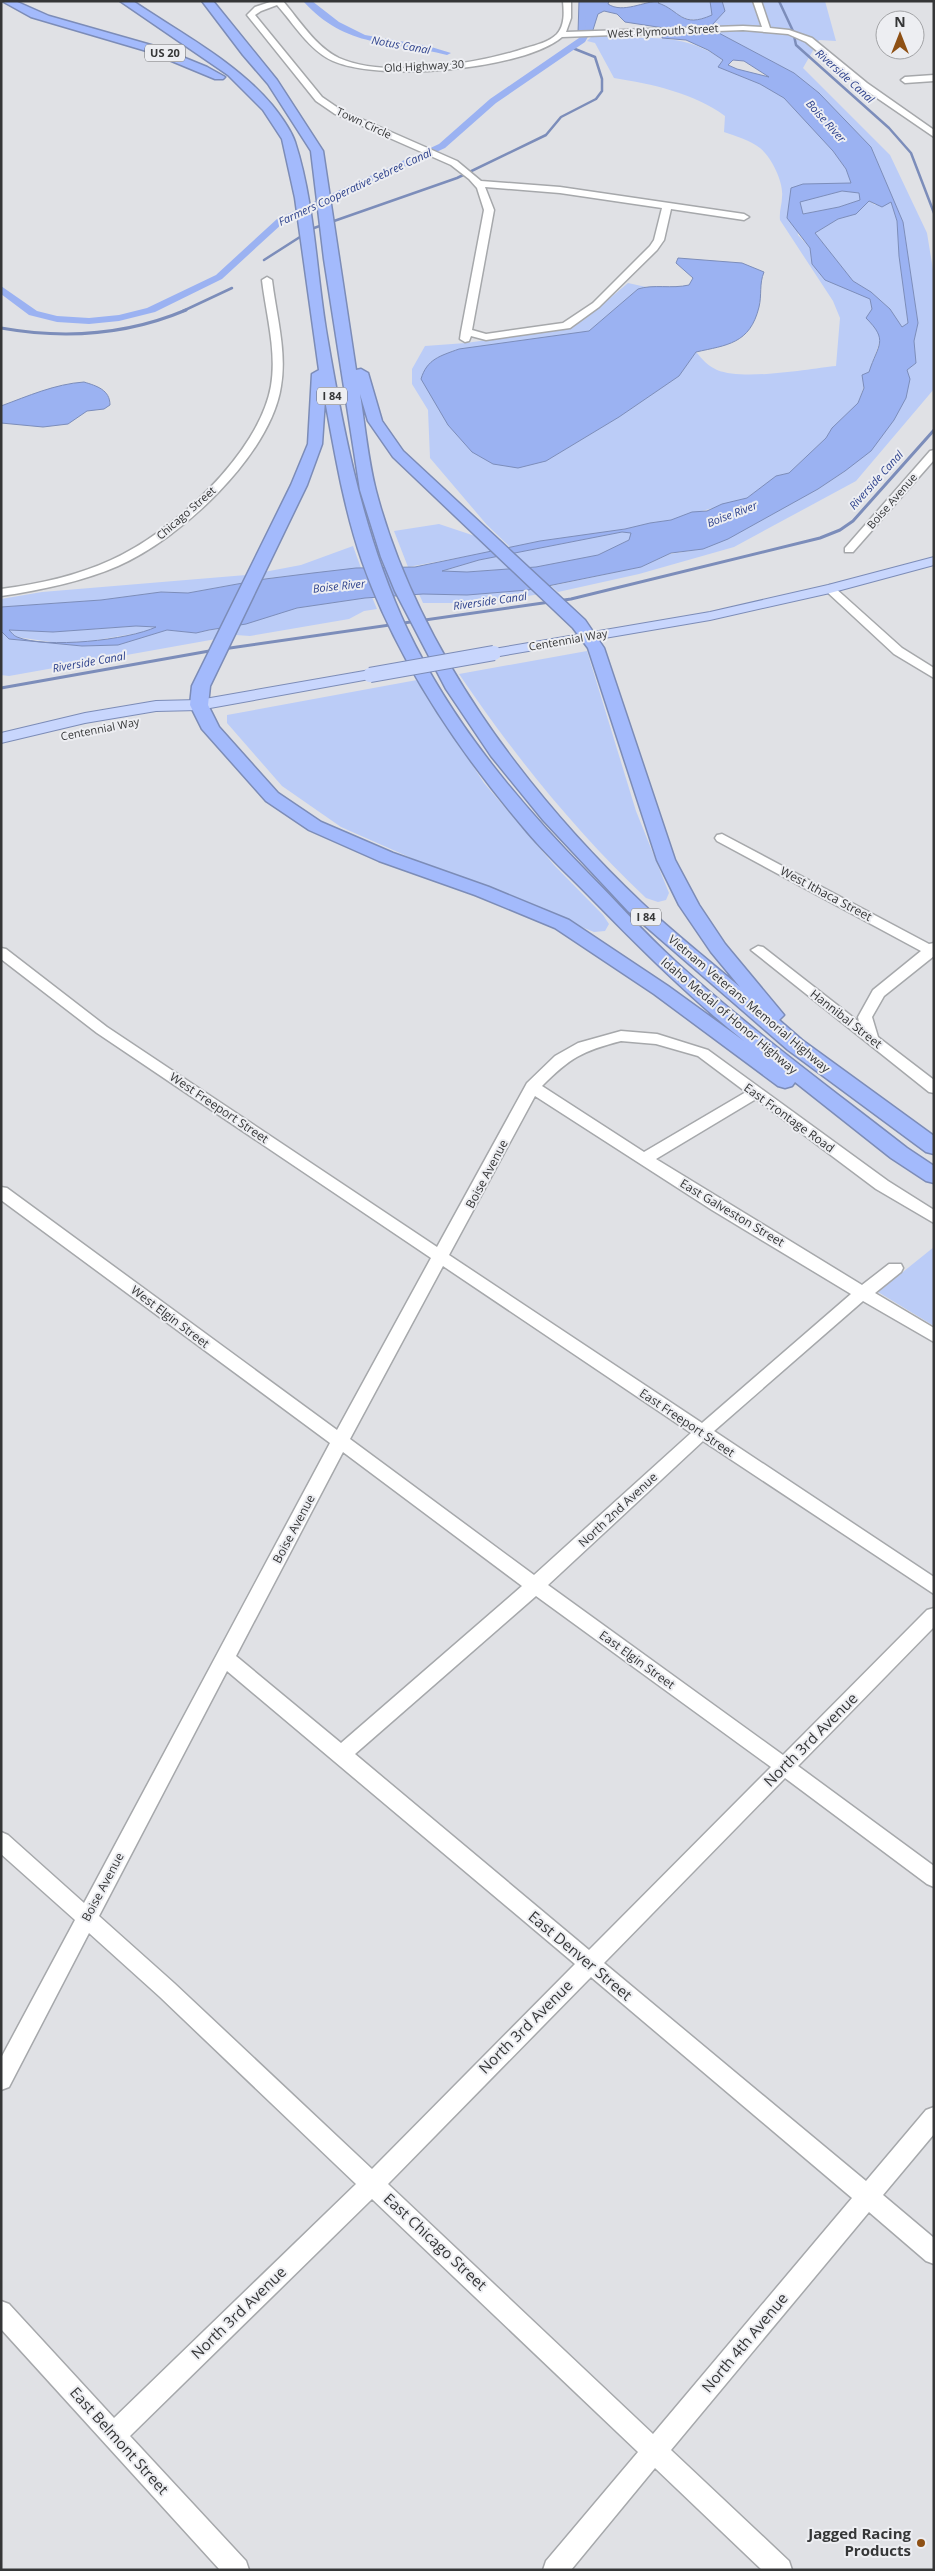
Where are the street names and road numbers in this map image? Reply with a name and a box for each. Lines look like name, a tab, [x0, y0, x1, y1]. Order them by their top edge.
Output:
street label: West Plymouth Street	[607, 20, 719, 41]
road number: US 20	[145, 44, 185, 62]
street label: Old Highway 30	[384, 56, 464, 75]
street label: Town Circle	[334, 103, 394, 142]
road number: I 84	[317, 388, 347, 404]
street label: Boise Avenue	[863, 470, 920, 532]
street label: Chicago Street	[153, 483, 219, 543]
street label: Centennial Way	[527, 625, 609, 654]
street label: Centennial Way	[59, 713, 141, 743]
street label: West Ithaca Street	[777, 862, 875, 925]
road number: I 84	[631, 909, 661, 926]
street label: Vietnam Veterans Memorial Highway	[665, 931, 835, 1077]
street label: Idaho Medal of Honor Highway	[657, 953, 802, 1079]
street label: Hannibal Street	[807, 985, 886, 1052]
street label: West Freeport Street	[166, 1068, 272, 1147]
street label: East Frontage Road	[741, 1079, 838, 1156]
street label: Boise Avenue	[461, 1136, 512, 1211]
street label: East Galveston Street	[677, 1175, 788, 1250]
street label: West Elgin Street	[128, 1281, 213, 1352]
street label: East Freeport Street	[636, 1384, 738, 1461]
street label: North 2nd Avenue	[574, 1468, 661, 1551]
street label: Boise Avenue	[268, 1491, 319, 1566]
street label: East Elgin Street	[596, 1626, 679, 1693]
street label: North 3rd Avenue	[759, 1688, 862, 1791]
street label: Boise Avenue	[77, 1849, 128, 1924]
street label: East Denver Street	[525, 1906, 637, 2004]
street label: North 3rd Avenue	[474, 1975, 577, 2078]
street label: East Chicago Street	[380, 2188, 491, 2294]
street label: North 3rd Avenue	[186, 2262, 290, 2363]
street label: North 4th Avenue	[697, 2288, 792, 2396]
street label: East Belmont Street	[66, 2382, 173, 2498]

